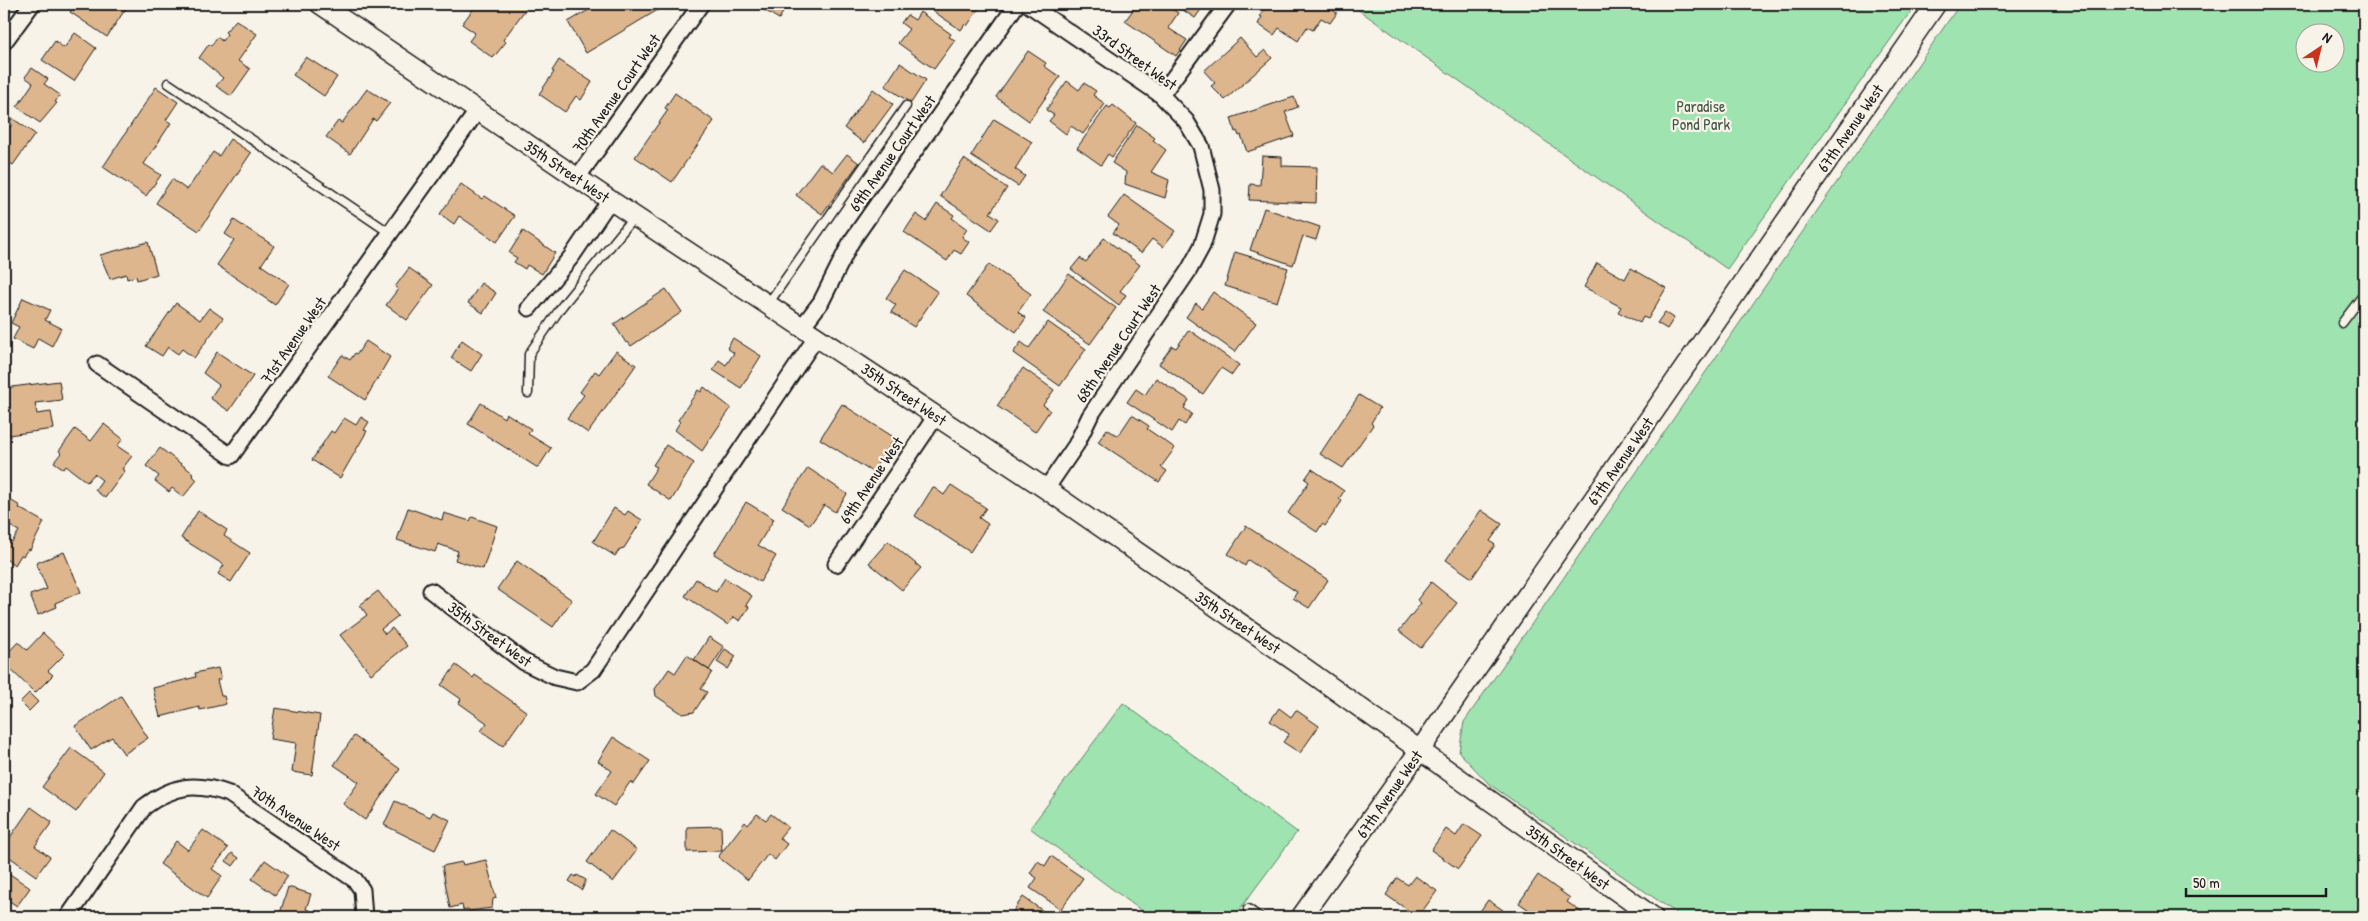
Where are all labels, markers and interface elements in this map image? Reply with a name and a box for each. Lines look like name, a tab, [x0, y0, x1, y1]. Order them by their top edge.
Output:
street label: 33rd Street West	[1088, 19, 1182, 95]
north arrow	[2296, 22, 2346, 72]
text: N	[2319, 27, 2337, 47]
street label: 70th Avenue Court West	[567, 29, 665, 157]
street label: 67th Avenue West	[1812, 79, 1889, 176]
street label: 69th Avenue Court West	[844, 90, 941, 216]
park label: Paradise Pond Park	[1672, 95, 1730, 135]
street label: 35th Street West	[520, 134, 614, 208]
street label: 68th Avenue Court West	[1070, 279, 1166, 406]
street label: 71st Avenue West	[255, 292, 331, 388]
street label: 35th Street West	[857, 357, 951, 431]
street label: 67th Avenue West	[1582, 412, 1659, 509]
street label: 69th Avenue West	[834, 432, 908, 528]
street label: 35th Street West	[1191, 585, 1285, 659]
street label: 35th Street West	[444, 596, 537, 672]
street label: 67th Avenue West	[1351, 745, 1428, 842]
street label: 70th Avenue West	[247, 780, 345, 856]
street label: 35th Street West	[1522, 819, 1615, 895]
scale bar	[2186, 866, 2326, 898]
text: 50 m	[2193, 872, 2220, 893]

